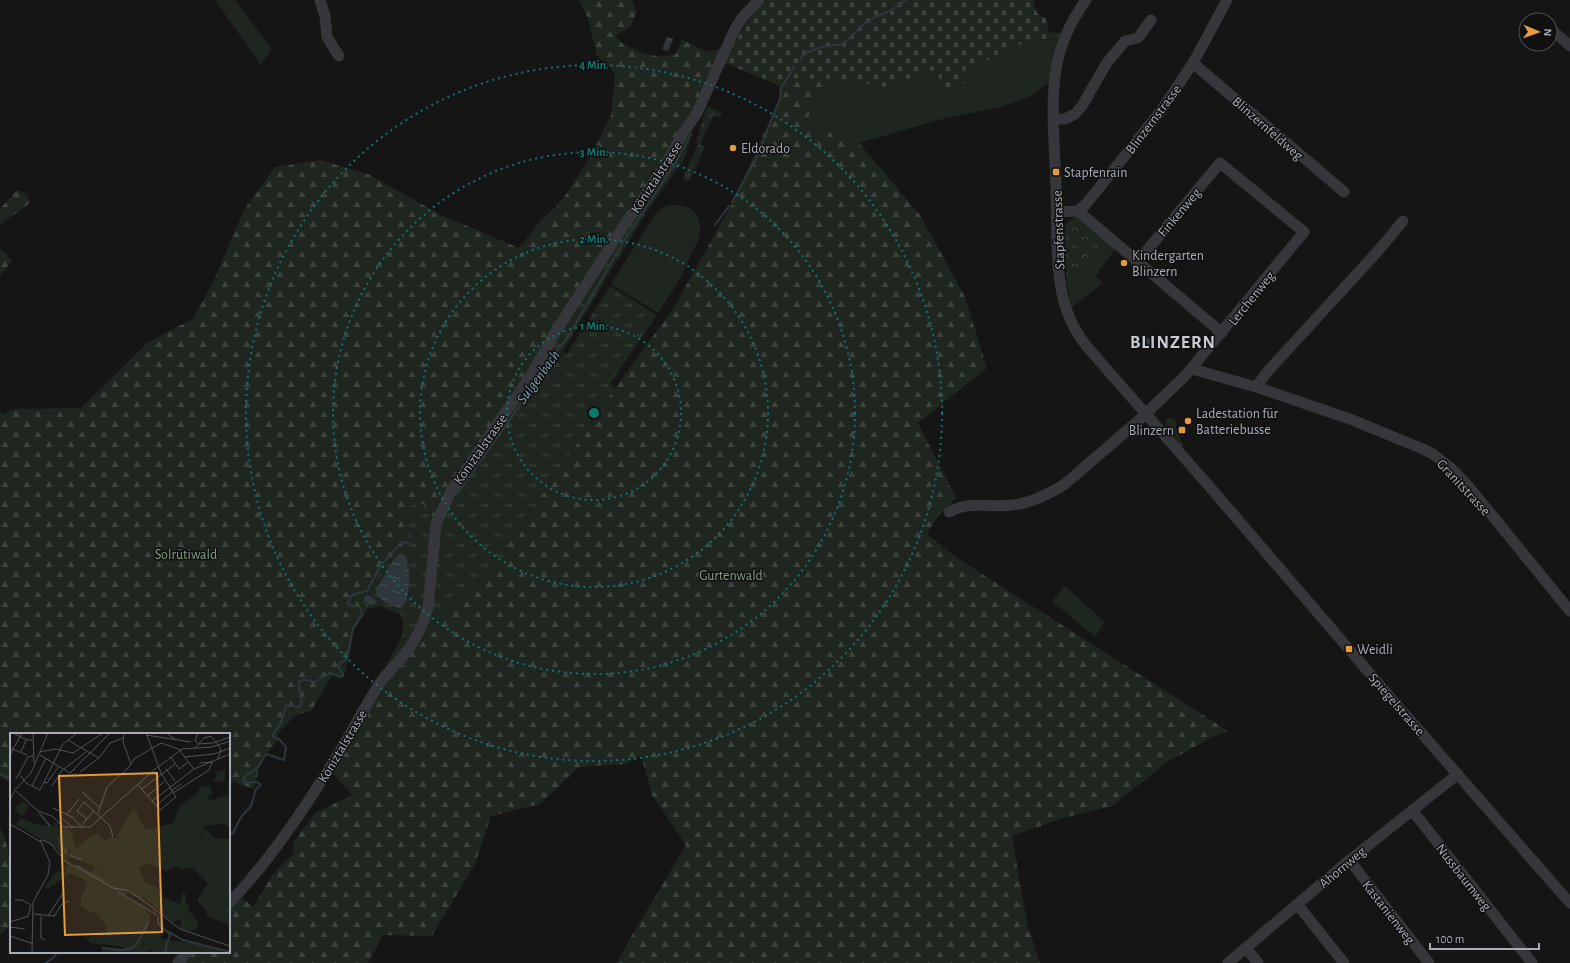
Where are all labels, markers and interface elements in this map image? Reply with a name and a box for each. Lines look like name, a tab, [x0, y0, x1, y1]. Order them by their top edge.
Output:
north arrow	[1518, 12, 1558, 52]
text: N	[1542, 28, 1553, 36]
text: 4 Min.	[579, 59, 609, 71]
street label: Blinzernstrasse	[1123, 82, 1184, 157]
street label: Blinzernfeldweg	[1229, 94, 1306, 163]
street label: Köniztalstrasse	[629, 139, 685, 216]
place label: Eldorado	[741, 142, 790, 156]
marker: Eldorado	[728, 143, 738, 153]
text: 3 Min.	[580, 146, 609, 158]
place label: Stapfenrain	[1064, 166, 1127, 180]
marker: Stapfenrain	[1051, 167, 1061, 177]
street label: Finkenweg	[1156, 186, 1204, 240]
street label: Stapfenstrasse	[1051, 190, 1067, 270]
text: 2 Min.	[579, 233, 609, 245]
place label: Kindergarten Blinzern	[1132, 249, 1204, 279]
marker: Kindergarten Blinzern	[1119, 258, 1129, 268]
street label: Lerchenweg	[1226, 269, 1278, 328]
text: 1 Min.	[580, 320, 608, 332]
district label: BLINZERN	[1130, 334, 1216, 352]
water label: Sulgenbach	[514, 348, 563, 407]
centre of rings	[587, 406, 601, 420]
place label: Ladestation für Batteriebusse	[1196, 407, 1278, 437]
street label: Köniztalstrasse	[452, 412, 510, 487]
marker: Ladestation für Batteriebusse	[1183, 416, 1193, 426]
place label: Blinzern	[1129, 424, 1174, 438]
marker: Blinzern	[1177, 425, 1187, 435]
street label: Granitstrasse	[1434, 457, 1493, 518]
park label: Solrütiwald	[155, 548, 217, 562]
park label: Gurtenwald	[699, 569, 763, 583]
place label: Weidli	[1357, 643, 1393, 657]
marker: Weidli	[1344, 644, 1354, 654]
street label: Spiegelstrasse	[1366, 671, 1427, 738]
street label: Köniztalstrasse	[316, 708, 370, 785]
inset map	[10, 733, 230, 953]
street label: Nussbaumweg	[1433, 841, 1494, 914]
street label: Ahornweg	[1317, 844, 1369, 891]
street label: Kastanienweg	[1359, 878, 1417, 947]
scale bar	[1430, 925, 1539, 951]
text: 100 m	[1436, 933, 1464, 945]

